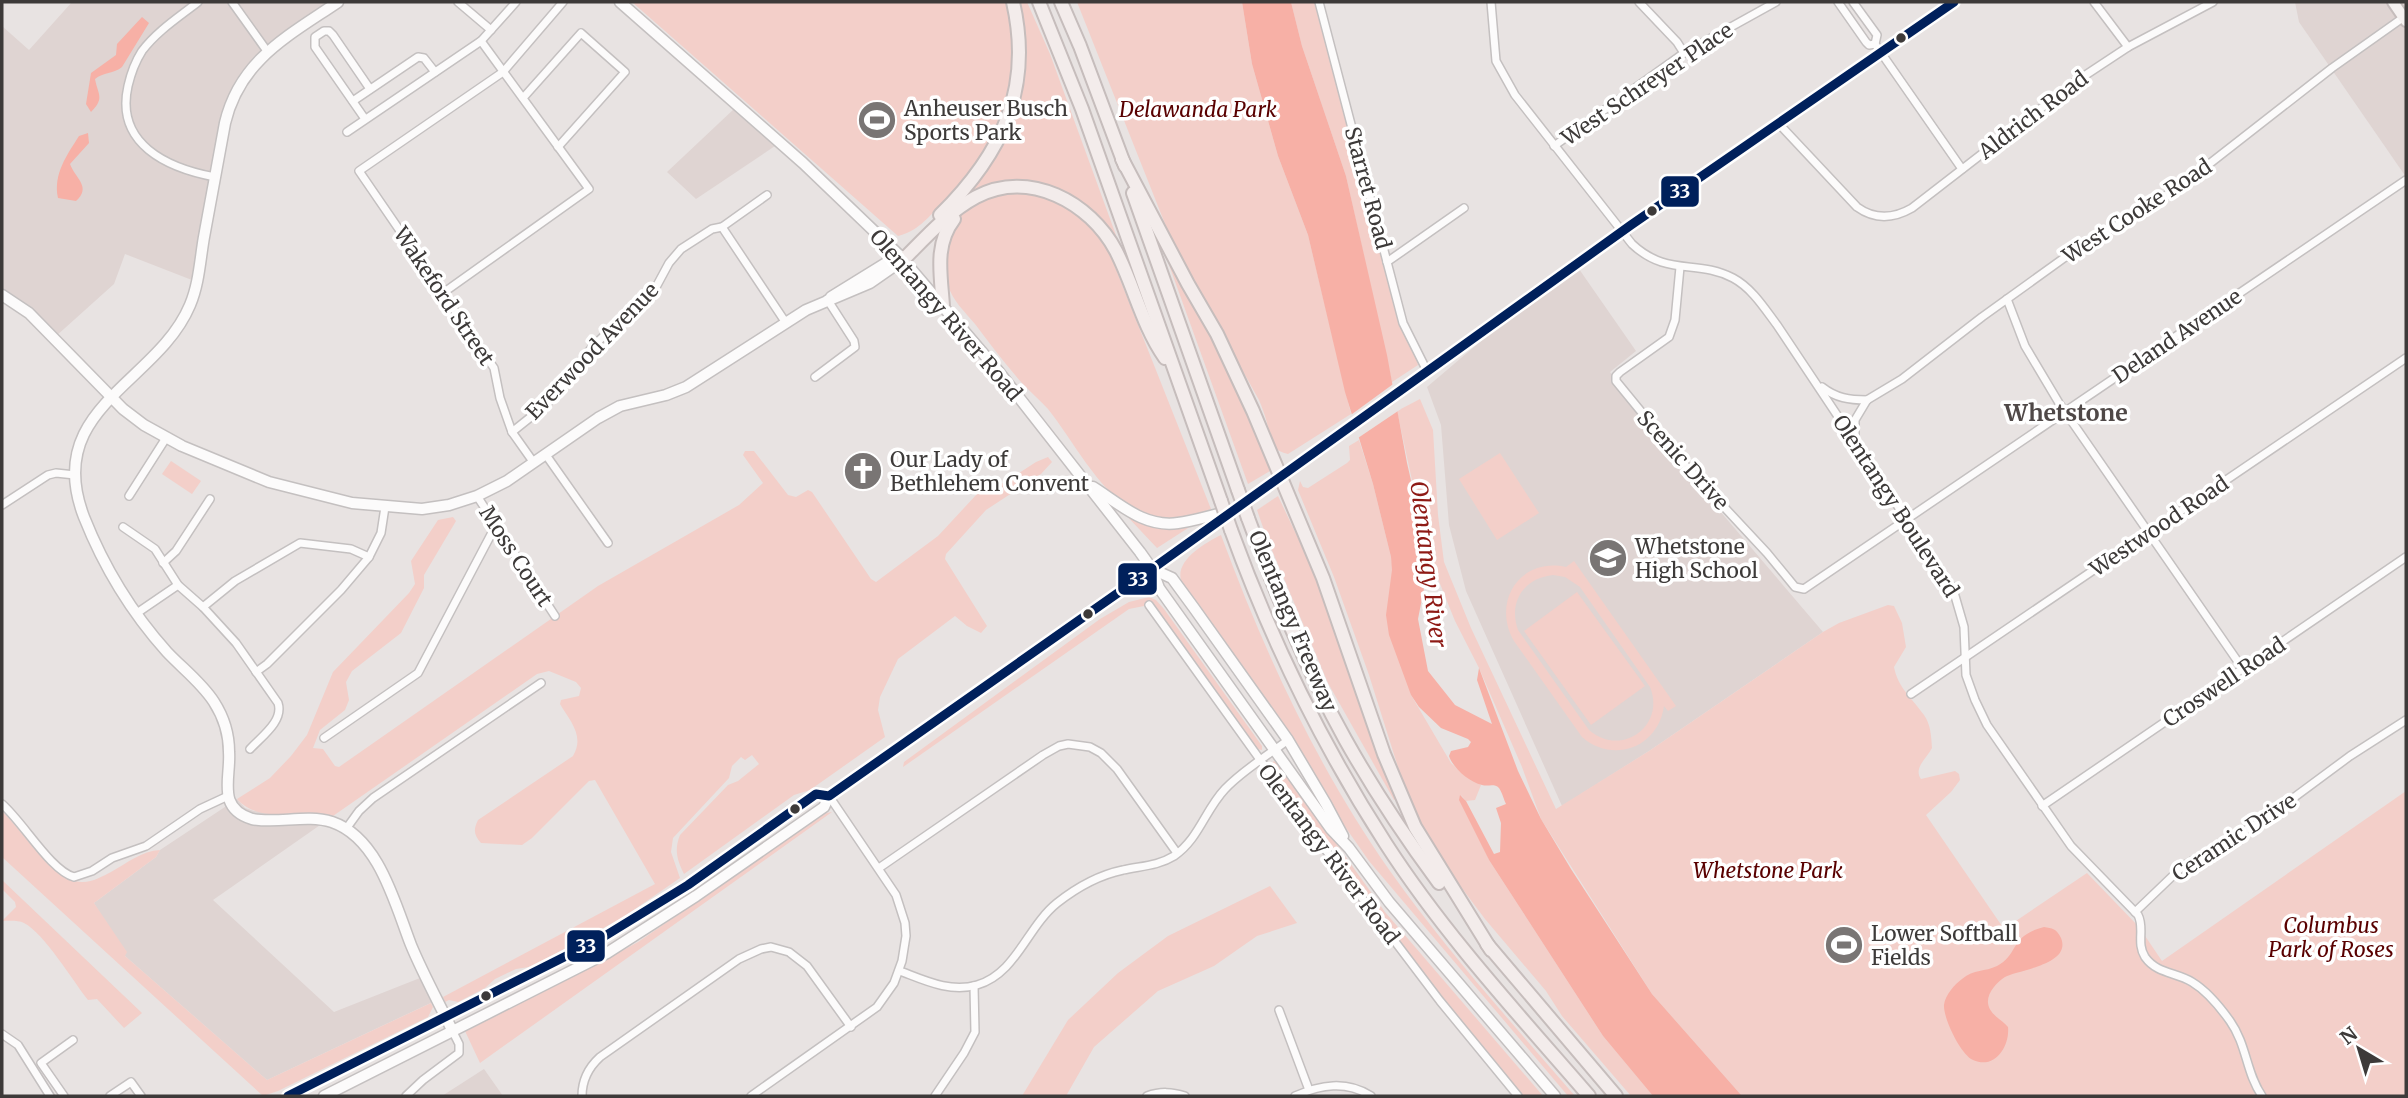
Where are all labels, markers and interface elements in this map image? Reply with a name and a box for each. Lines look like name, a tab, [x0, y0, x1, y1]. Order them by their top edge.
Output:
street label: West Schreyer Place	[1555, 17, 1738, 152]
unlabelled marker	[1894, 31, 1908, 45]
street label: Aldrich Road	[1972, 65, 2094, 166]
place label: Anheuser Busch Sports Park	[903, 95, 1068, 146]
park label: Delawanda Park	[1118, 96, 1277, 123]
sports icon: Anheuser Busch Sports Park	[856, 99, 898, 141]
street label: Starret Road	[1339, 124, 1397, 252]
street label: West Cooke Road	[2056, 152, 2217, 270]
line badge: 33	[1660, 175, 1700, 208]
text: 33	[1670, 179, 1690, 203]
unlabelled marker	[1645, 204, 1659, 218]
street label: Wakeford Street	[387, 221, 500, 370]
street label: Olentangy River Road	[864, 224, 1028, 407]
street label: Everwood Avenue	[520, 277, 664, 425]
street label: Deland Avenue	[2107, 283, 2247, 389]
district label: Whetstone	[2003, 398, 2128, 427]
street label: Scenic Drive	[1631, 405, 1735, 515]
street label: Olentangy Boulevard	[1827, 410, 1965, 602]
place label: Our Lady of Bethlehem Convent	[890, 446, 1089, 497]
church icon: Our Lady of Bethlehem Convent	[842, 450, 884, 492]
street label: Westwood Road	[2084, 469, 2234, 583]
water label: Olentangy River	[1404, 479, 1454, 650]
street label: Moss Court	[473, 500, 559, 612]
street label: Olentangy Freeway	[1243, 526, 1344, 716]
place label: Whetstone High School	[1634, 533, 1758, 584]
school or university icon: Whetstone High School	[1587, 537, 1629, 579]
line badge: 33	[1117, 562, 1158, 596]
text: 33	[1128, 567, 1148, 591]
unlabelled marker	[1081, 607, 1095, 621]
street label: Croswell Road	[2157, 631, 2291, 733]
street label: Olentangy River Road	[1252, 758, 1406, 950]
street label: Ceramic Drive	[2167, 787, 2301, 887]
unlabelled marker	[788, 802, 802, 816]
park label: Whetstone Park	[1693, 857, 1843, 884]
park label: Columbus Park of Roses	[2268, 912, 2394, 963]
place label: Lower Softball Fields	[1871, 920, 2018, 971]
sports icon: Lower Softball Fields	[1823, 924, 1865, 966]
line badge: 33	[566, 929, 606, 963]
text: 33	[576, 934, 596, 958]
unlabelled marker	[479, 989, 493, 1003]
north arrow	[2324, 1014, 2394, 1084]
text: N	[2335, 1022, 2362, 1050]

